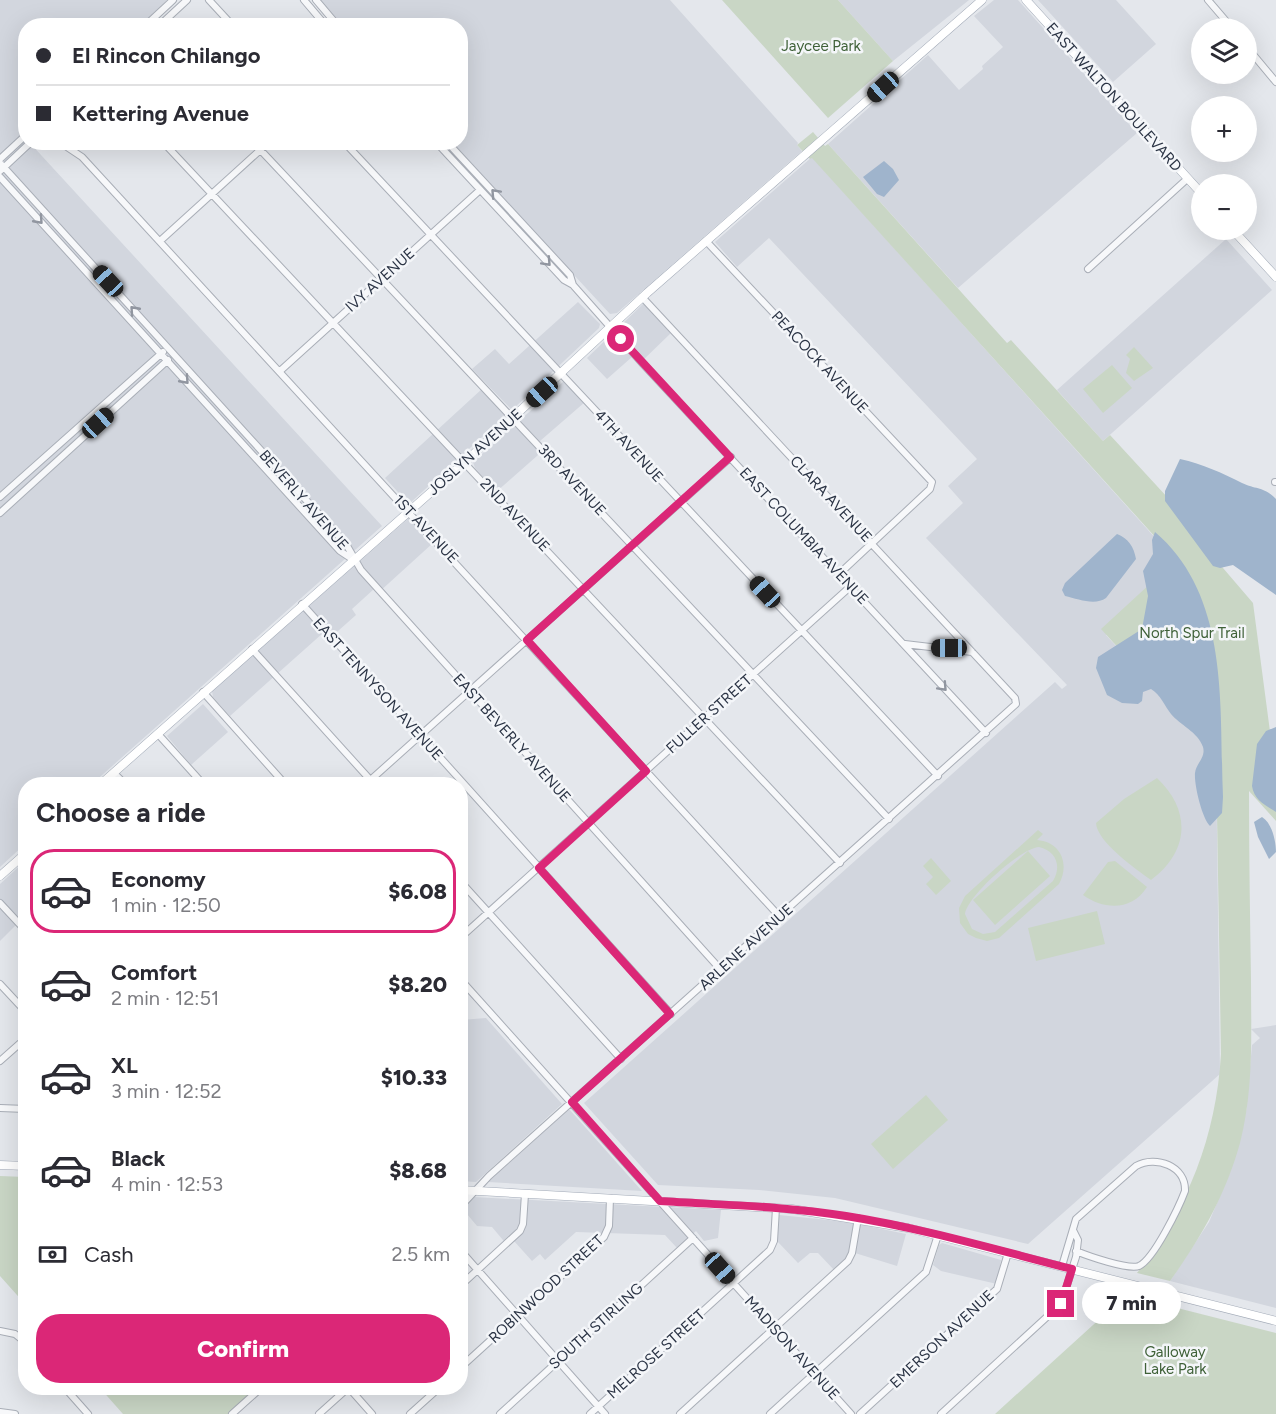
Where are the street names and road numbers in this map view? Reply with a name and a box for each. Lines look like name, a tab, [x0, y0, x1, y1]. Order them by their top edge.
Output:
street label: EAST WALTON BOULEVARD	[1042, 19, 1186, 175]
street label: IVY AVENUE	[342, 244, 418, 316]
street label: PEACOCK AVENUE	[768, 307, 872, 417]
street label: JOSLYN AVENUE	[424, 405, 526, 499]
street label: 4TH AVENUE	[591, 406, 667, 486]
street label: 3RD AVENUE	[534, 440, 610, 520]
street label: BEVERLY AVENUE	[256, 446, 352, 554]
street label: CLARA AVENUE	[786, 452, 876, 546]
street label: EAST COLUMBIA AVENUE	[736, 464, 872, 608]
street label: 2ND AVENUE	[476, 475, 554, 555]
street label: 1ST AVENUE	[390, 491, 462, 567]
street label: EAST TENNYSON AVENUE	[309, 614, 447, 764]
street label: EAST BEVERLY AVENUE	[449, 670, 575, 806]
street label: FULLER STREET	[662, 670, 756, 757]
street label: ARLENE AVENUE	[695, 900, 797, 994]
street label: ROBINWOOD STREET	[485, 1231, 608, 1347]
street label: SOUTH STIRLING	[545, 1279, 647, 1373]
street label: EMERSON AVENUE	[886, 1286, 998, 1392]
street label: MADISON AVENUE	[741, 1292, 843, 1404]
street label: MELROSE STREET	[603, 1305, 709, 1403]

